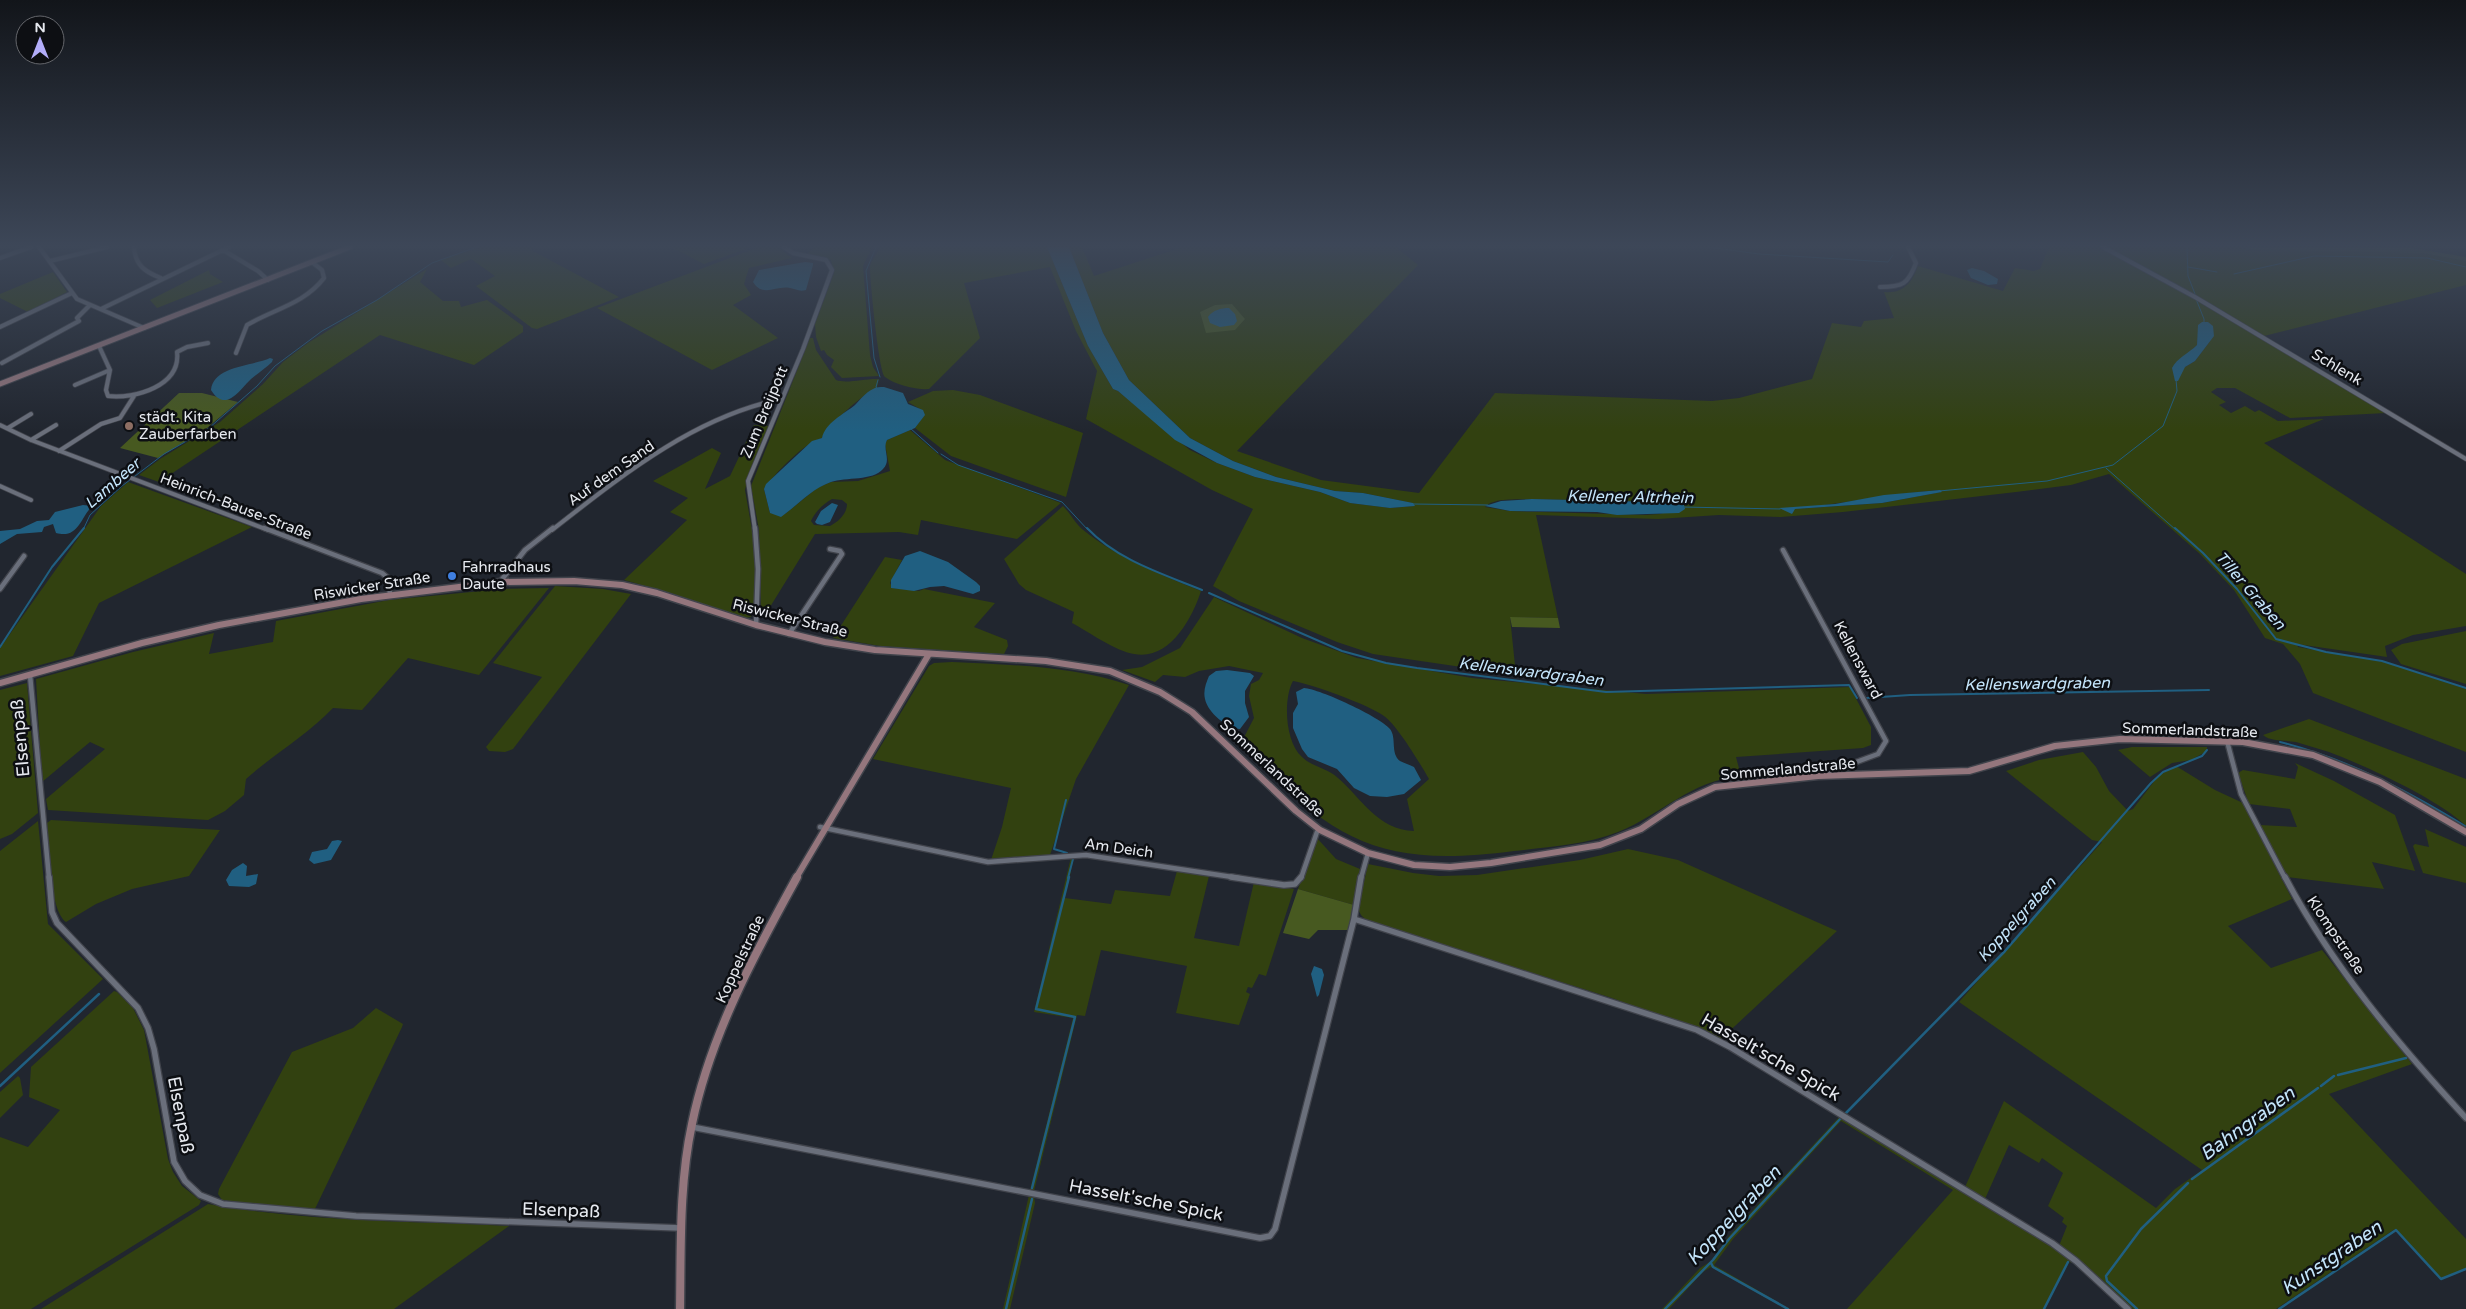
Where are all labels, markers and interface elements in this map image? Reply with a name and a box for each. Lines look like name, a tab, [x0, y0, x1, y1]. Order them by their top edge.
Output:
north arrow	[15, 15, 65, 65]
text: N	[34, 19, 46, 36]
street label: Schlenk	[2308, 345, 2366, 389]
street label: Zum Breijpott	[737, 363, 792, 461]
place label: städt. Kita Zauberfarben	[139, 408, 237, 443]
marker: städt. Kita Zauberfarben	[123, 420, 135, 432]
street label: Auf dem Sand	[564, 436, 658, 510]
water label: Lambeer	[81, 453, 146, 513]
street label: Heinrich-Bause-Straße	[158, 469, 314, 543]
water label: Kellener Altrhein	[1567, 486, 1695, 508]
water label: Tiller Graben	[2211, 547, 2290, 635]
place label: Fahrradhaus Daute	[462, 558, 551, 593]
street label: Riswicker Straße	[312, 568, 432, 604]
marker: Fahrradhaus Daute	[446, 570, 458, 582]
street label: Riswicker Straße	[731, 595, 849, 641]
street label: Kellensward	[1830, 618, 1886, 702]
water label: Kellenswardgraben	[1457, 653, 1606, 691]
water label: Kellenswardgraben	[1964, 673, 2111, 695]
street label: Elsenpaß	[6, 698, 34, 778]
street label: Sommerlandstraße	[1216, 715, 1328, 821]
street label: Sommerlandstraße	[2122, 719, 2258, 741]
street label: Sommerlandstraße	[1720, 754, 1856, 784]
street label: Am Deich	[1084, 834, 1154, 862]
water label: Koppelgraben	[1973, 872, 2061, 966]
street label: Klompstraße	[2303, 892, 2369, 978]
street label: Koppelstraße	[712, 912, 768, 1006]
street label: Hasselt'sche Spick	[1698, 1008, 1845, 1106]
street label: Elsenpaß	[163, 1075, 199, 1156]
water label: Bahngraben	[2196, 1082, 2299, 1165]
water label: Koppelgraben	[1682, 1161, 1786, 1270]
street label: Hasselt'sche Spick	[1067, 1174, 1225, 1226]
street label: Elsenpaß	[522, 1198, 600, 1222]
water label: Kunstgraben	[2277, 1216, 2386, 1299]

